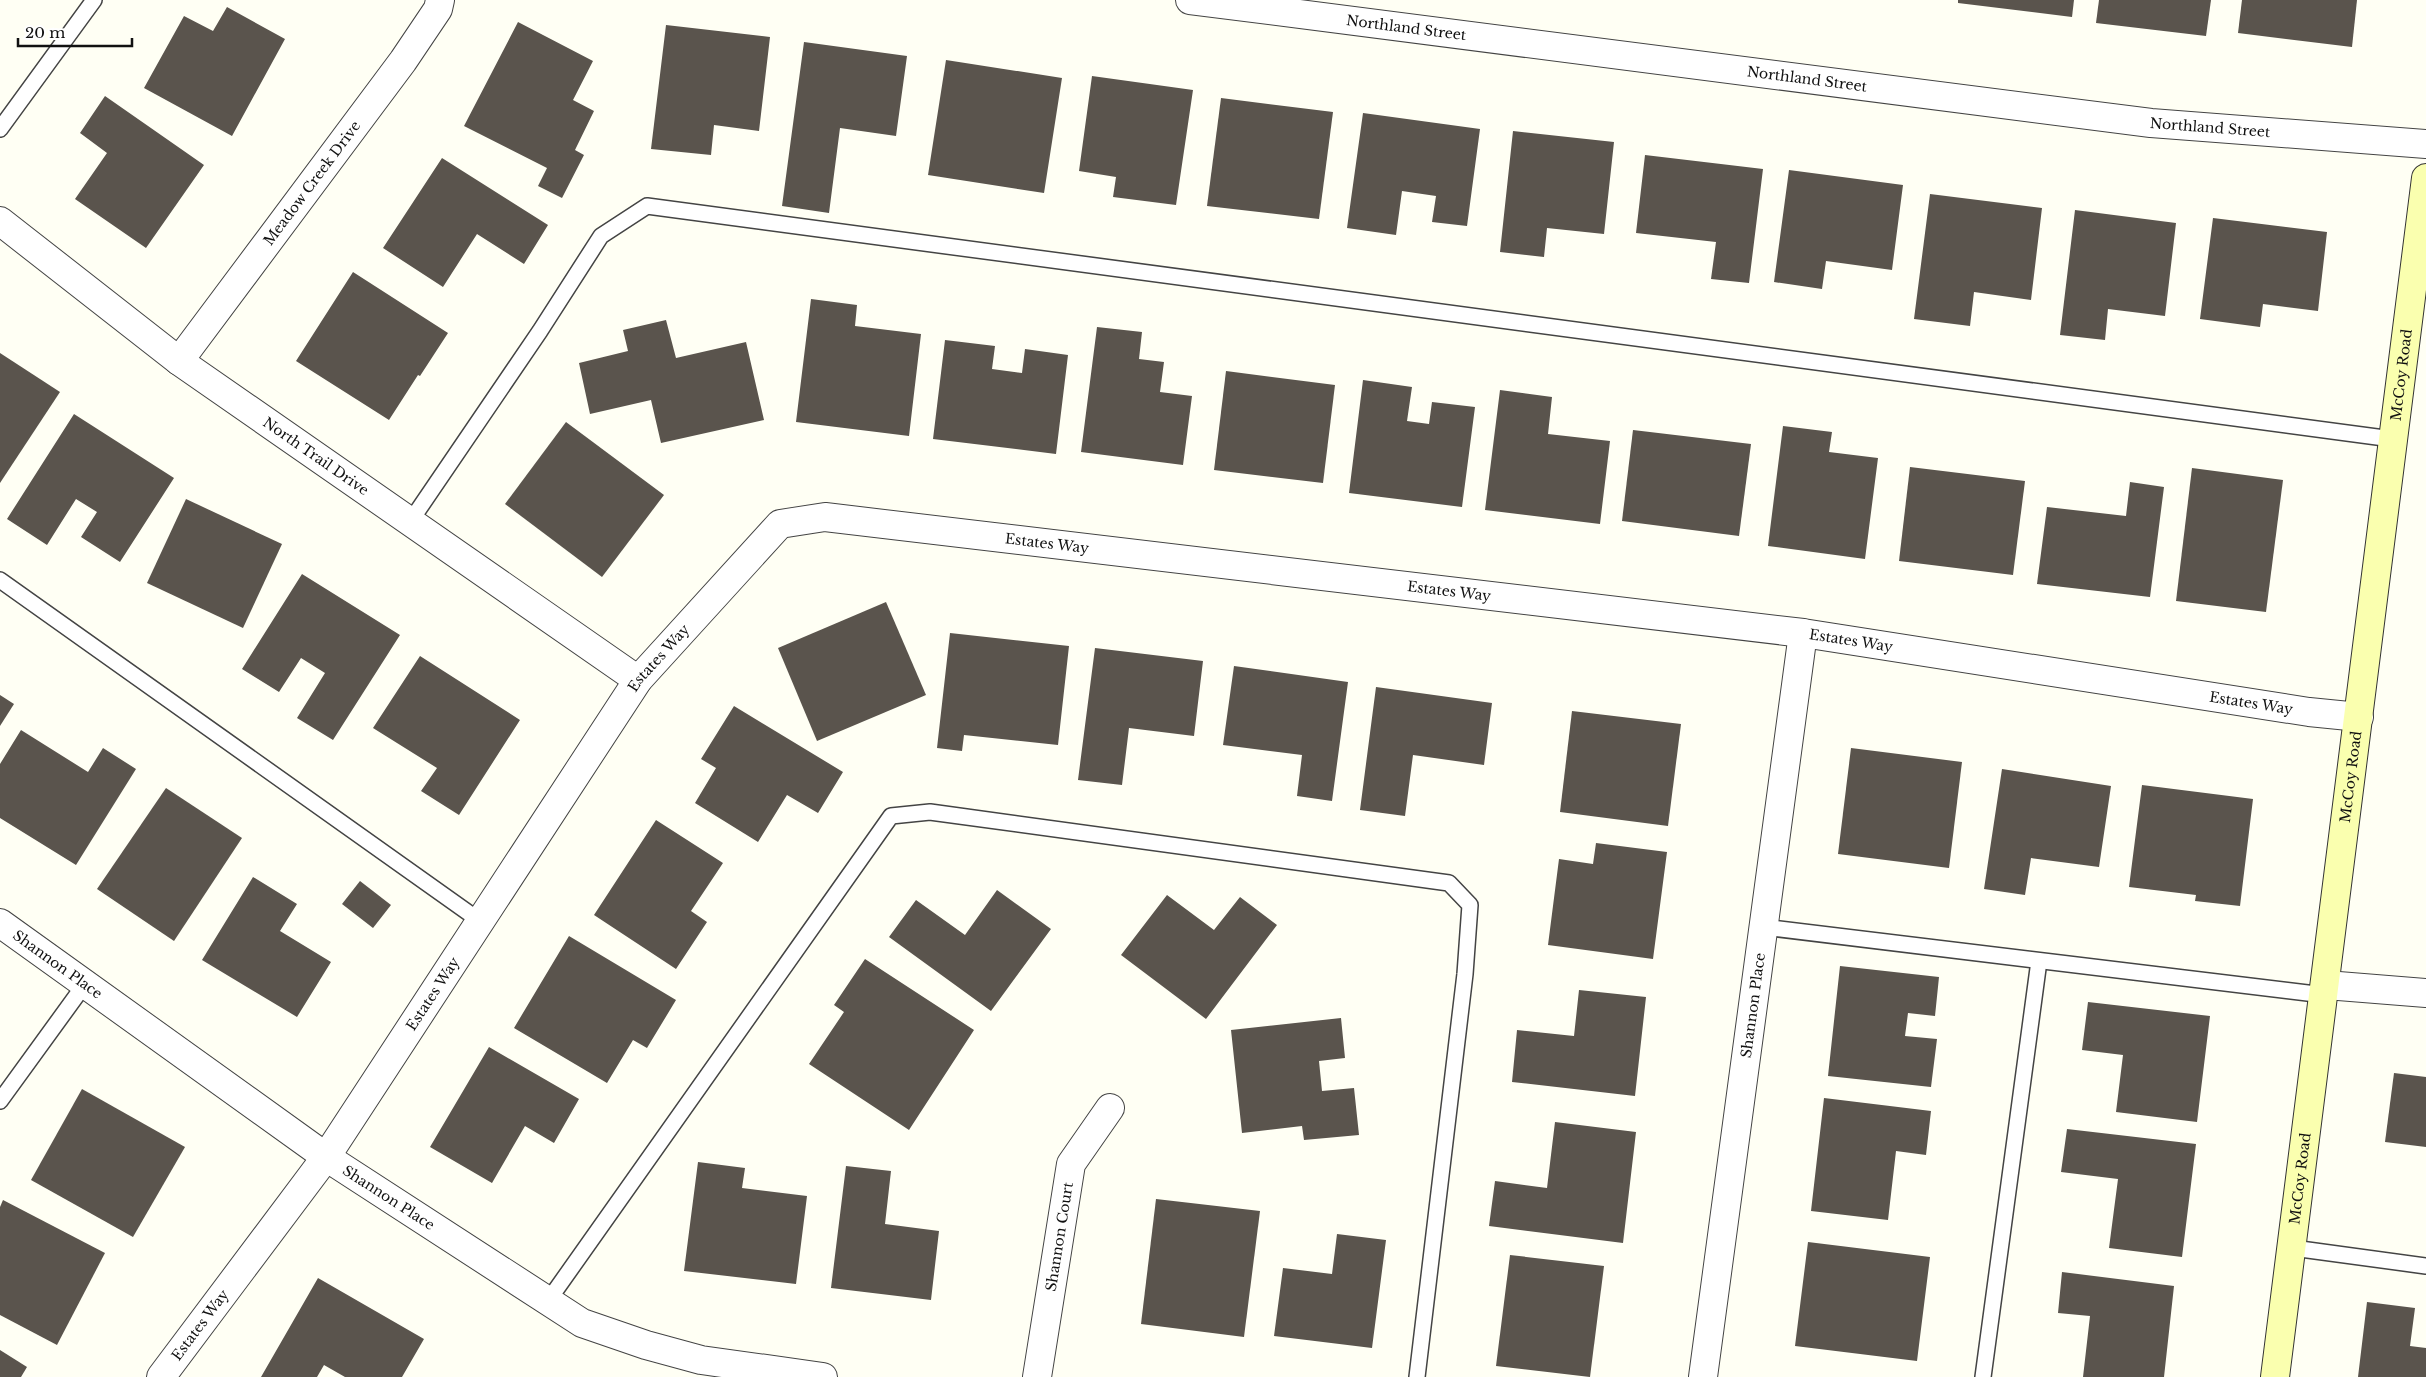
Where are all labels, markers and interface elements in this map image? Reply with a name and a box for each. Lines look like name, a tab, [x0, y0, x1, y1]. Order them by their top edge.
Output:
street label: Northland Street	[1345, 11, 1468, 44]
scale bar	[18, 15, 131, 47]
text: 20 m	[25, 23, 65, 42]
street label: Northland Street	[1746, 62, 1869, 96]
street label: Northland Street	[2149, 114, 2272, 141]
street label: Meadow Creek Drive	[259, 117, 364, 249]
street label: McCoy Road	[2386, 327, 2416, 422]
street label: North Trail Drive	[260, 413, 372, 499]
street label: Estates Way	[1004, 529, 1090, 557]
street label: Estates Way	[1406, 577, 1492, 605]
street label: Estates Way	[624, 620, 693, 695]
street label: Estates Way	[1808, 625, 1894, 656]
street label: Estates Way	[2208, 688, 2294, 718]
street label: McCoy Road	[2336, 729, 2365, 824]
street label: Shannon Place	[9, 926, 106, 1003]
street label: Shannon Place	[1737, 952, 1769, 1059]
street label: Estates Way	[402, 954, 463, 1034]
street label: McCoy Road	[2285, 1131, 2315, 1226]
street label: Shannon Place	[339, 1161, 438, 1234]
street label: Shannon Court	[1042, 1180, 1077, 1293]
street label: Estates Way	[167, 1286, 233, 1364]

